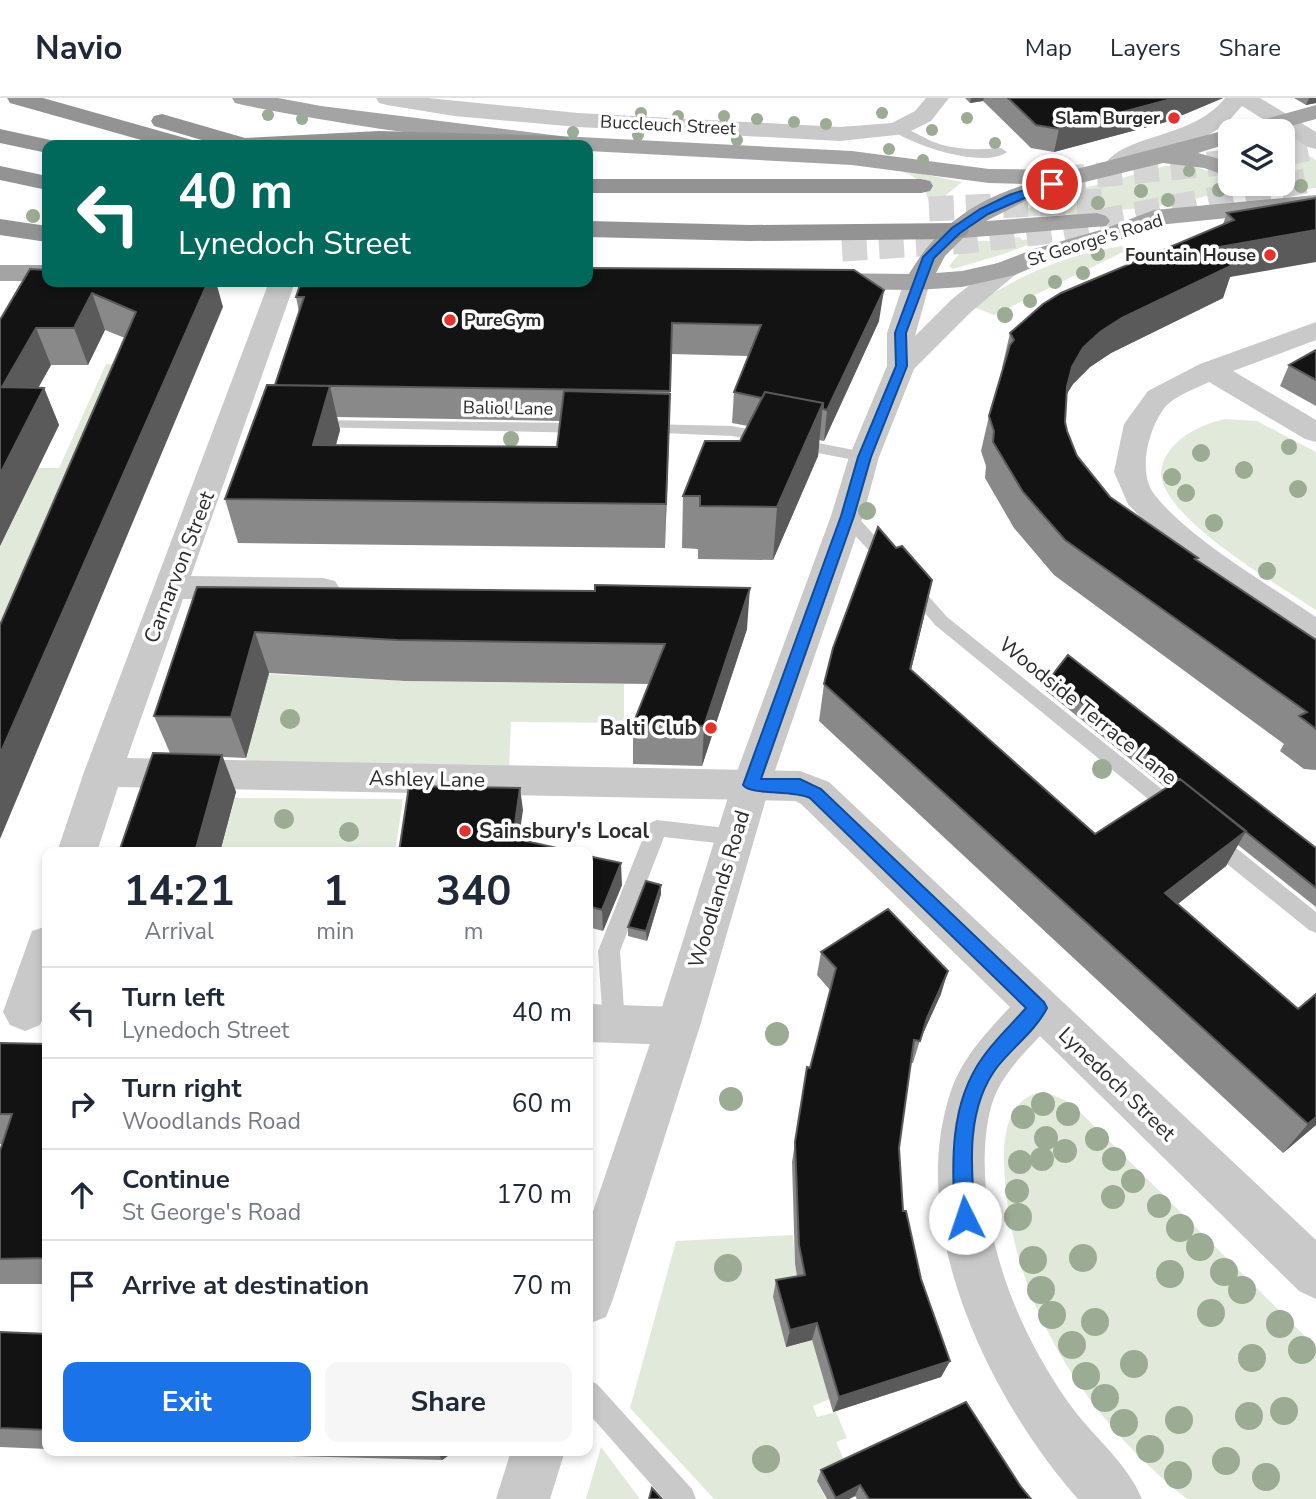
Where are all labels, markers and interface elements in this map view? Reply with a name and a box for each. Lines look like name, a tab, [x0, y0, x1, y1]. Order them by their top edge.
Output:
text: Navio	[35, 26, 122, 71]
text: Map	[1025, 32, 1072, 64]
text: Layers	[1110, 32, 1181, 64]
text: Share	[1219, 32, 1281, 64]
place label: Slam Burger	[1055, 106, 1160, 130]
street label: Buccleuch Street	[599, 109, 737, 141]
marker: Slam Burger	[1166, 110, 1182, 126]
map controls	[1218, 119, 1295, 196]
button: layers	[1218, 119, 1295, 196]
pin	[1022, 154, 1082, 214]
text: 40 m	[178, 158, 293, 225]
icon: arrive	[1033, 165, 1071, 203]
icon: left	[63, 168, 154, 259]
street label: St George's Road	[1024, 208, 1166, 272]
text: Lynedoch Street	[178, 222, 411, 265]
place label: Fountain House	[1125, 243, 1256, 267]
marker: Fountain House	[1262, 247, 1278, 263]
place label: PureGym	[464, 308, 541, 332]
marker: PureGym	[442, 312, 458, 328]
street label: Baliol Lane	[463, 395, 553, 421]
street label: Carnarvon Street	[137, 486, 221, 647]
street label: Woodside Terrace Lane	[993, 630, 1183, 792]
place label: Balti Club	[600, 714, 697, 742]
marker: Balti Club	[703, 720, 719, 736]
street label: Ashley Lane	[369, 764, 485, 794]
street label: Woodlands Road	[682, 807, 756, 971]
place label: Sainsbury's Local	[479, 817, 649, 845]
marker: Sainsbury's Local	[457, 823, 473, 839]
text: 14:21	[124, 863, 235, 920]
text: 1	[323, 863, 348, 920]
text: 340	[436, 863, 511, 920]
text: Arrival	[145, 916, 214, 947]
text: min	[316, 916, 354, 947]
text: m	[464, 916, 484, 947]
text: Turn left	[122, 980, 225, 1015]
icon: left	[63, 994, 101, 1032]
text: 40 m	[512, 995, 572, 1030]
text: Lynedoch Street	[122, 1015, 289, 1046]
street label: Lynedoch Street	[1052, 1021, 1182, 1148]
text: Turn right	[122, 1071, 241, 1106]
icon: right	[63, 1085, 101, 1123]
text: 60 m	[512, 1086, 572, 1121]
text: Woodlands Road	[122, 1106, 301, 1137]
text: Continue	[122, 1162, 230, 1197]
icon: ahead	[63, 1176, 101, 1214]
text: 170 m	[496, 1177, 572, 1212]
position arrow	[928, 1181, 1002, 1255]
text: St George's Road	[122, 1197, 301, 1228]
icon: arrive	[63, 1267, 101, 1305]
text: Arrive at destination	[122, 1268, 369, 1303]
text: 70 m	[512, 1268, 572, 1303]
button: Exit	[63, 1362, 311, 1442]
button: Share	[325, 1362, 572, 1442]

